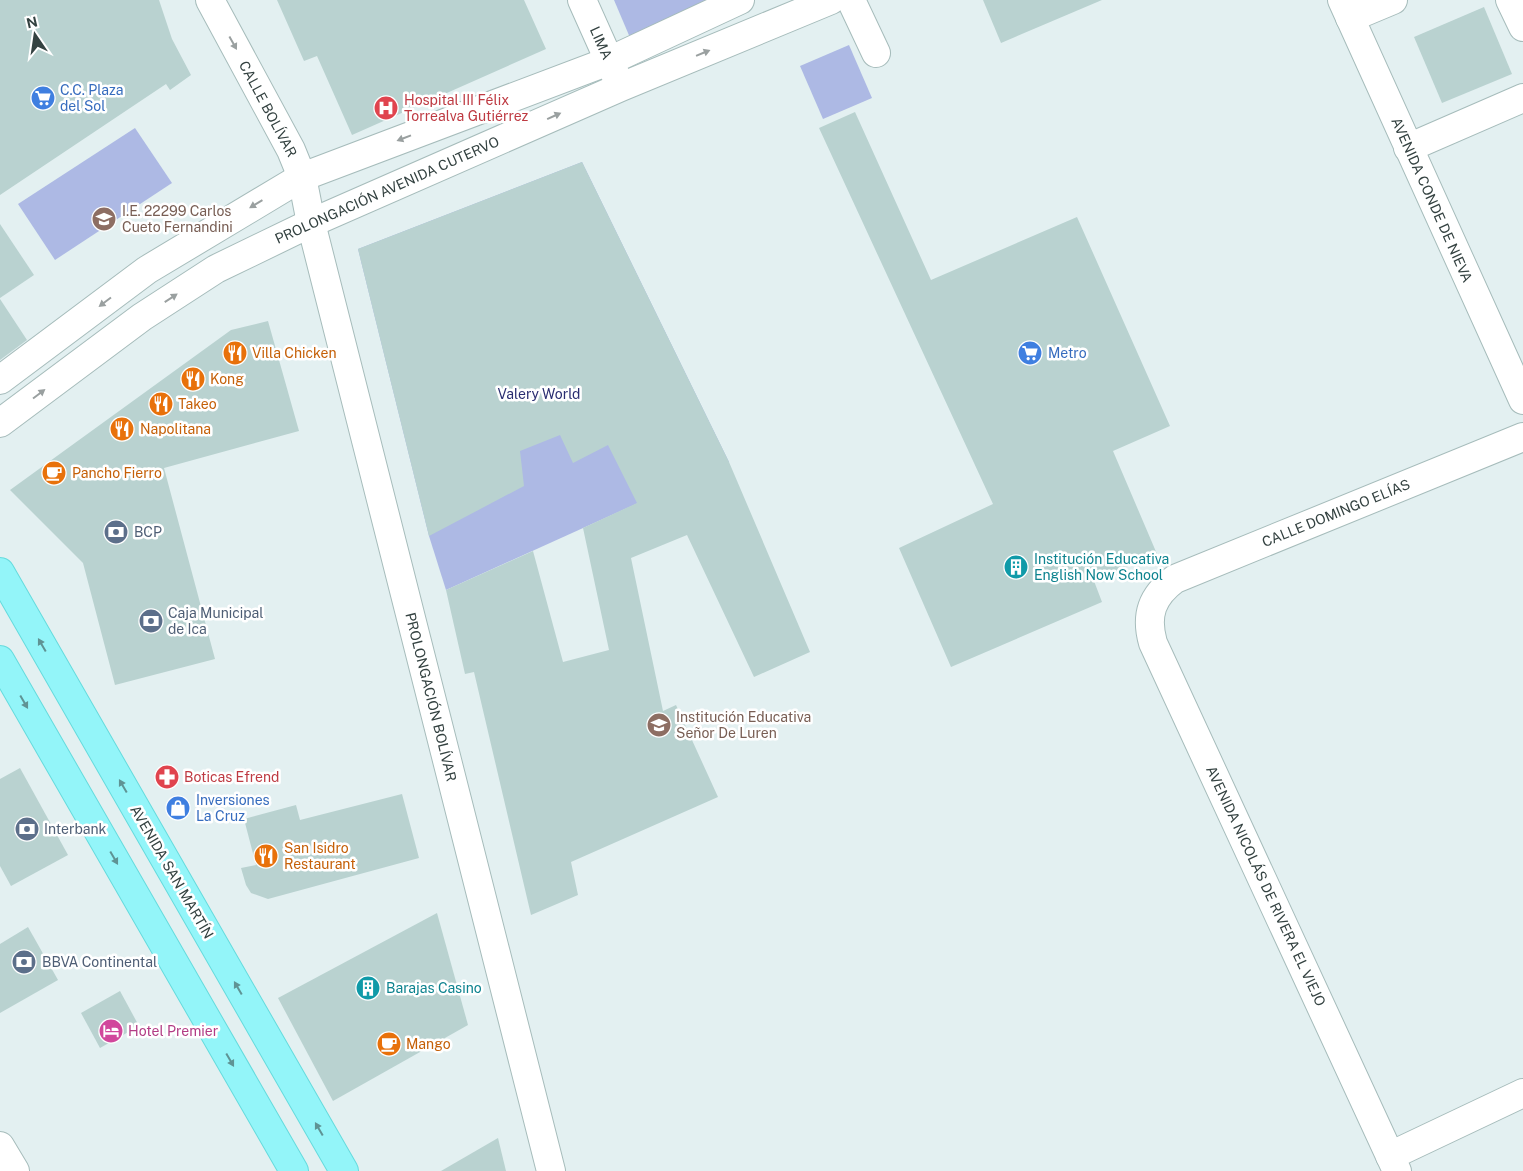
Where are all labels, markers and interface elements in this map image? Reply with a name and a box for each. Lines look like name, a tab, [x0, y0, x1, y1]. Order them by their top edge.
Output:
north arrow	[10, 10, 60, 60]
text: N	[25, 13, 39, 31]
street label: LIMA	[587, 24, 615, 62]
one-way arrow	[229, 36, 237, 50]
one-way arrow	[696, 48, 711, 56]
street label: CALLE BOLÍVAR	[236, 58, 301, 160]
place label: C.C. Plaza del Sol	[60, 82, 124, 114]
supermarket icon: C.C. Plaza del Sol	[30, 85, 56, 111]
place label: Hospital III Félix Torrealva Gutiérrez	[404, 92, 529, 124]
hospital icon: Hospital III Félix Torrealva Gutiérrez	[373, 95, 399, 121]
one-way arrow	[547, 112, 561, 120]
street label: AVENIDA CONDE DE NIEVA	[1388, 115, 1476, 285]
street label: PROLONGACIÓN AVENIDA CUTERVO	[272, 131, 501, 247]
one-way arrow	[396, 134, 411, 142]
one-way arrow	[249, 200, 262, 209]
place label: I.E. 22299 Carlos Cueto Fernandini	[122, 203, 233, 235]
school or university icon: I.E. 22299 Carlos Cueto Fernandini	[91, 206, 117, 232]
one-way arrow	[164, 294, 177, 303]
one-way arrow	[98, 297, 112, 307]
restaurant icon: Villa Chicken	[222, 340, 248, 366]
supermarket icon: Metro	[1017, 340, 1043, 366]
place label: Villa Chicken	[252, 345, 337, 361]
place label: Metro	[1048, 345, 1087, 361]
restaurant icon: Kong	[180, 366, 206, 392]
place label: Kong	[210, 371, 244, 387]
park label: Valery World	[498, 386, 580, 402]
one-way arrow	[32, 389, 46, 399]
restaurant icon: Takeo	[148, 391, 174, 417]
place label: Takeo	[178, 396, 217, 412]
restaurant icon: Napolitana	[109, 416, 135, 442]
place label: Napolitana	[140, 421, 211, 437]
cafe icon: Pancho Fierro	[41, 460, 67, 486]
place label: Pancho Fierro	[72, 465, 162, 481]
street label: CALLE DOMINGO ELÍAS	[1259, 475, 1412, 550]
bank icon: BCP	[103, 519, 129, 545]
place label: BCP	[134, 524, 162, 540]
place label: Institución Educativa English Now School	[1034, 551, 1169, 583]
building icon: Institución Educativa English Now School	[1003, 554, 1029, 580]
place label: Caja Municipal de Ica	[168, 605, 264, 637]
bank icon: Caja Municipal de Ica	[138, 608, 164, 634]
street label: PROLONGACIÓN BOLÍVAR	[402, 610, 462, 783]
one-way arrow	[37, 639, 46, 652]
one-way arrow	[20, 696, 29, 709]
place label: Institución Educativa Señor De Luren	[676, 709, 811, 741]
school or university icon: Institución Educativa Señor De Luren	[646, 712, 672, 738]
street label: AVENIDA NICOLÁS DE RIVERA EL VIEJO	[1203, 763, 1330, 1009]
pharmacy icon: Boticas Efrend	[154, 764, 180, 790]
place label: Boticas Efrend	[184, 769, 279, 785]
one-way arrow	[118, 780, 127, 793]
place label: Inversiones La Cruz	[196, 792, 270, 824]
shop icon: Inversiones La Cruz	[165, 795, 191, 821]
street label: AVENIDA SAN MARTÍN	[127, 802, 218, 941]
bank icon: Interbank	[14, 816, 40, 842]
place label: Interbank	[44, 821, 106, 837]
place label: San Isidro Restaurant	[284, 840, 356, 872]
restaurant icon: San Isidro Restaurant	[253, 843, 279, 869]
one-way arrow	[110, 851, 118, 866]
bank icon: BBVA Continental	[11, 949, 37, 975]
place label: BBVA Continental	[42, 954, 157, 970]
building icon: Barajas Casino	[355, 975, 381, 1001]
place label: Barajas Casino	[386, 980, 482, 996]
one-way arrow	[234, 981, 243, 994]
hotel icon: Hotel Premier	[98, 1018, 124, 1044]
place label: Hotel Premier	[128, 1023, 218, 1039]
cafe icon: Mango	[376, 1031, 402, 1057]
place label: Mango	[406, 1036, 451, 1052]
one-way arrow	[225, 1053, 234, 1067]
one-way arrow	[315, 1122, 324, 1135]

